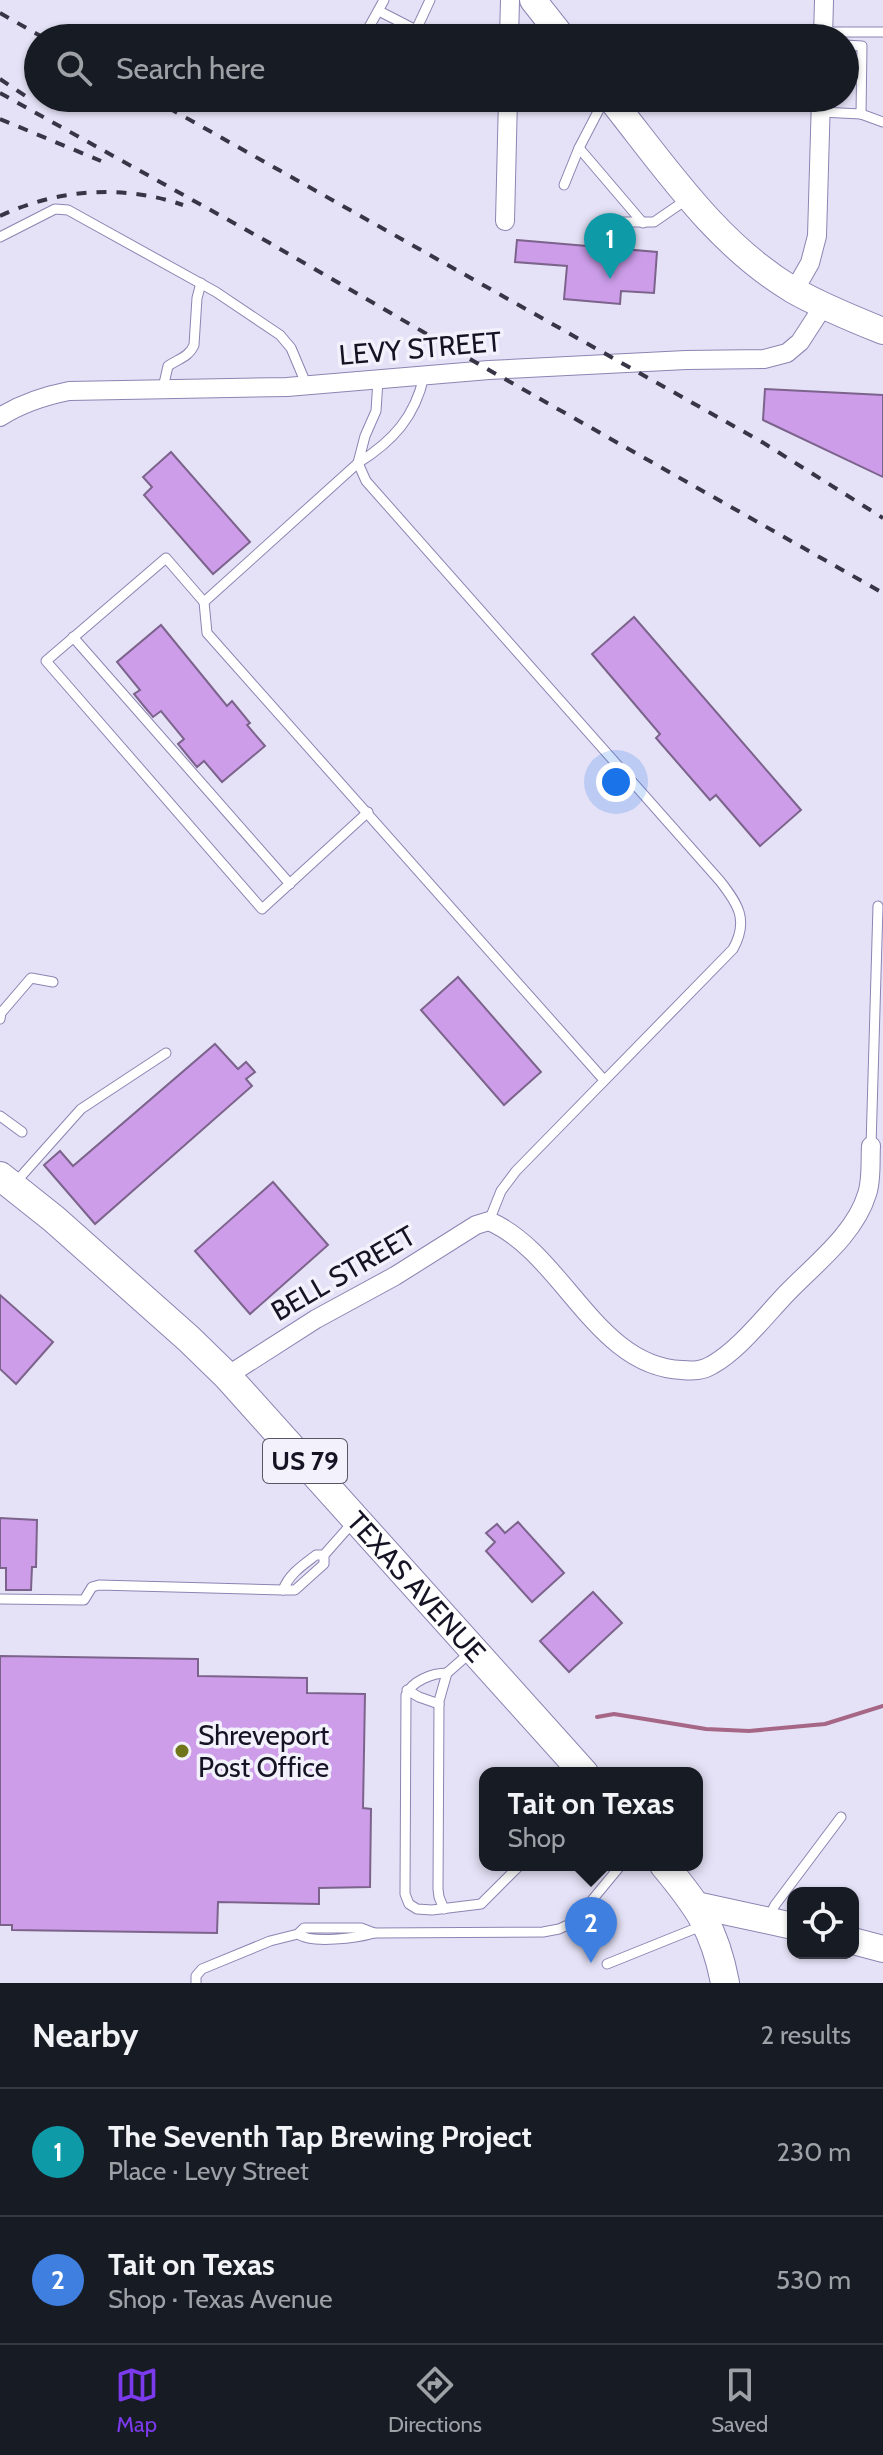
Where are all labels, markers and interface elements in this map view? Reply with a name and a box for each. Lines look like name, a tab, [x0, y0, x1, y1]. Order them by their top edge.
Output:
search box	[24, 24, 859, 112]
icon: search	[52, 46, 96, 90]
text: Search here	[116, 50, 265, 87]
pin: 1	[584, 213, 636, 279]
street label: LEVY STREET	[337, 324, 503, 372]
your location	[596, 762, 636, 802]
street label: BELL STREET	[265, 1218, 421, 1328]
road number: US 79	[263, 1439, 347, 1483]
street label: TEXAS AVENUE	[340, 1504, 493, 1669]
place label: Shreveport Post Office	[198, 1718, 329, 1784]
marker: Shreveport Post Office	[173, 1742, 191, 1760]
popup	[479, 1767, 703, 1871]
text: Tait on Texas	[508, 1785, 674, 1822]
text: Shop	[508, 1822, 566, 1854]
map controls	[787, 1887, 859, 1959]
button: locate	[787, 1887, 859, 1959]
pin: 2	[565, 1897, 617, 1963]
text: Nearby	[32, 2014, 139, 2056]
text: 2 results	[760, 2019, 851, 2051]
text: The Seventh Tap Brewing Project	[108, 2118, 532, 2155]
text: 1	[53, 2136, 63, 2168]
text: 230 m	[777, 2136, 851, 2168]
text: Place · Levy Street	[108, 2155, 309, 2187]
text: Tait on Texas	[108, 2246, 275, 2283]
text: 2	[51, 2264, 65, 2296]
text: 530 m	[776, 2264, 851, 2296]
text: Shop · Texas Avenue	[108, 2283, 333, 2315]
tab: Map	[115, 2363, 159, 2438]
tab: Directions	[388, 2363, 482, 2438]
tab: Saved	[711, 2363, 768, 2438]

